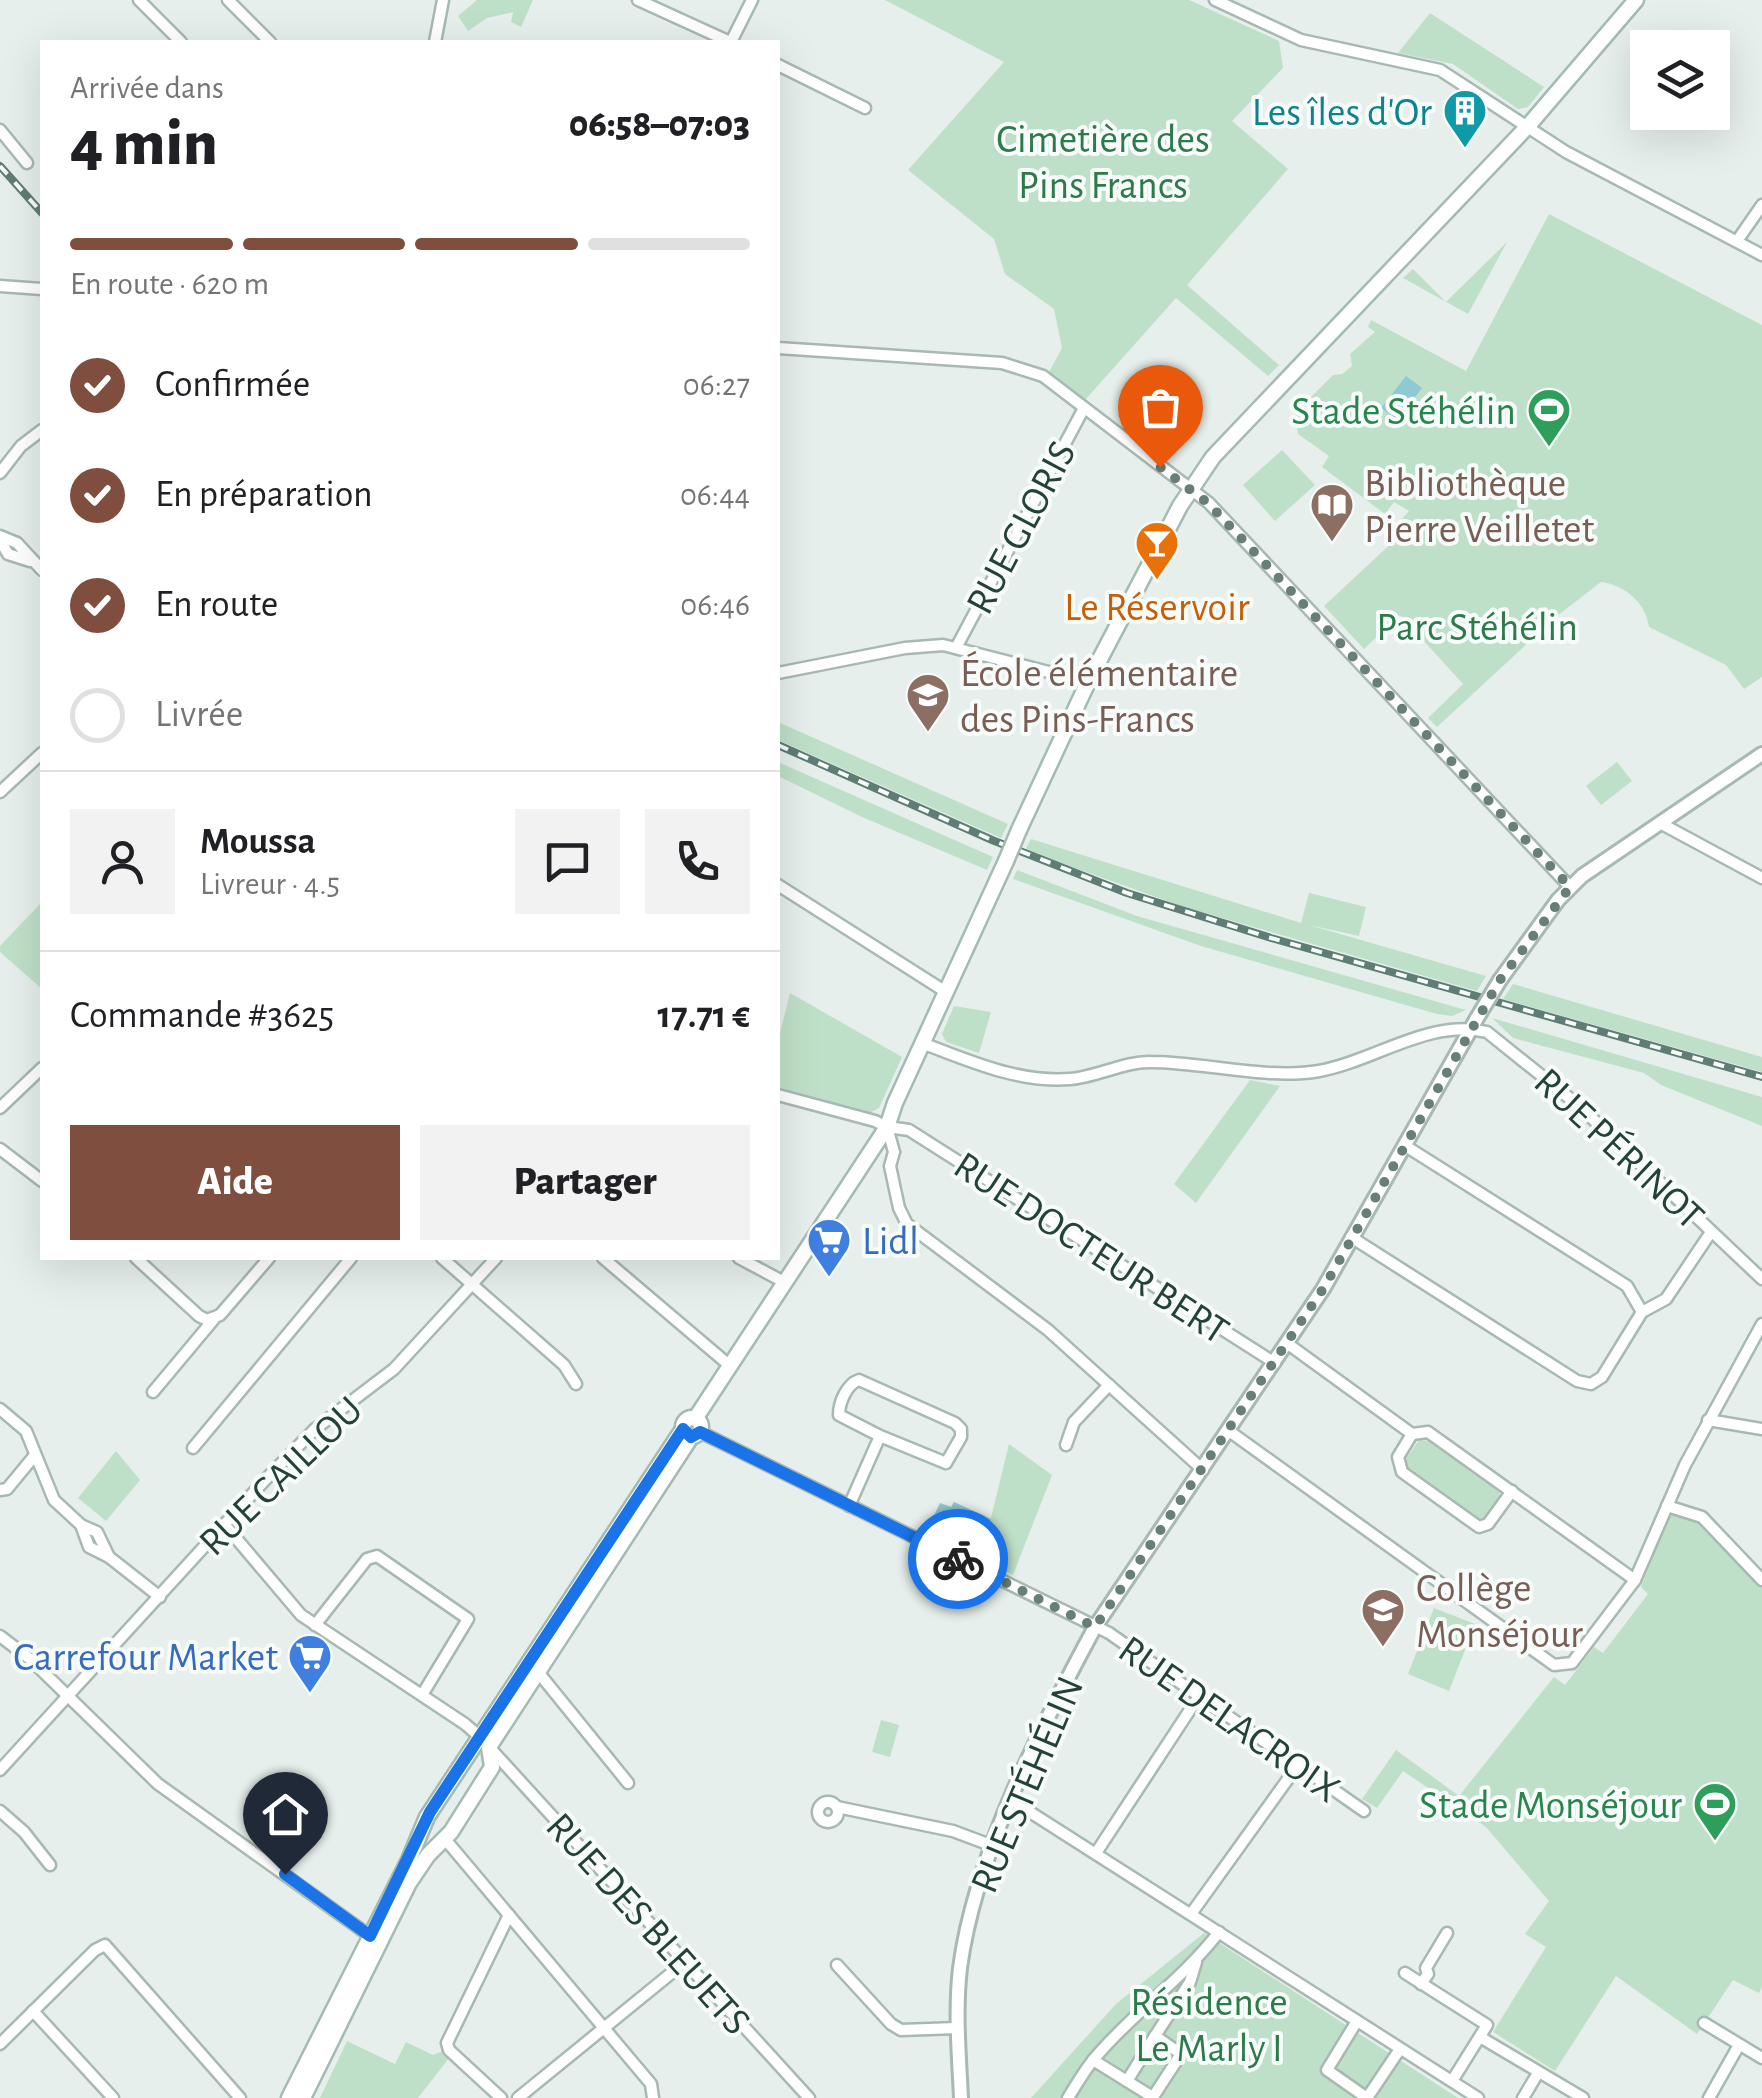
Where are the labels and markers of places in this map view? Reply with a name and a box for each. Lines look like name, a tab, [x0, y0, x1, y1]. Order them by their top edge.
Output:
building icon: Les îles d'Or	[1442, 88, 1488, 149]
place label: Les îles d'Or	[1252, 93, 1432, 133]
pin	[1118, 365, 1203, 468]
sports icon: Stade Stéhélin	[1526, 387, 1572, 448]
place label: Stade Stéhélin	[1291, 392, 1516, 432]
place label: Bibliothèque Pierre Veilletet	[1364, 464, 1595, 550]
library icon: Bibliothèque Pierre Veilletet	[1309, 482, 1355, 543]
bar icon: Le Réservoir	[1134, 520, 1180, 581]
place label: Le Réservoir	[1064, 588, 1250, 628]
place label: École élémentaire des Pins-Francs	[960, 650, 1238, 740]
school or university icon: École élémentaire des Pins-Francs	[905, 672, 951, 733]
supermarket icon: Lidl	[806, 1217, 852, 1278]
place label: Lidl	[862, 1222, 919, 1262]
place label: Collège Monséjour	[1416, 1569, 1583, 1655]
school or university icon: Collège Monséjour	[1360, 1587, 1406, 1648]
supermarket icon: Carrefour Market	[287, 1633, 333, 1694]
place label: Carrefour Market	[13, 1638, 278, 1678]
pin	[243, 1772, 328, 1875]
sports icon: Stade Monséjour	[1692, 1781, 1738, 1842]
place label: Stade Monséjour	[1419, 1786, 1682, 1826]

